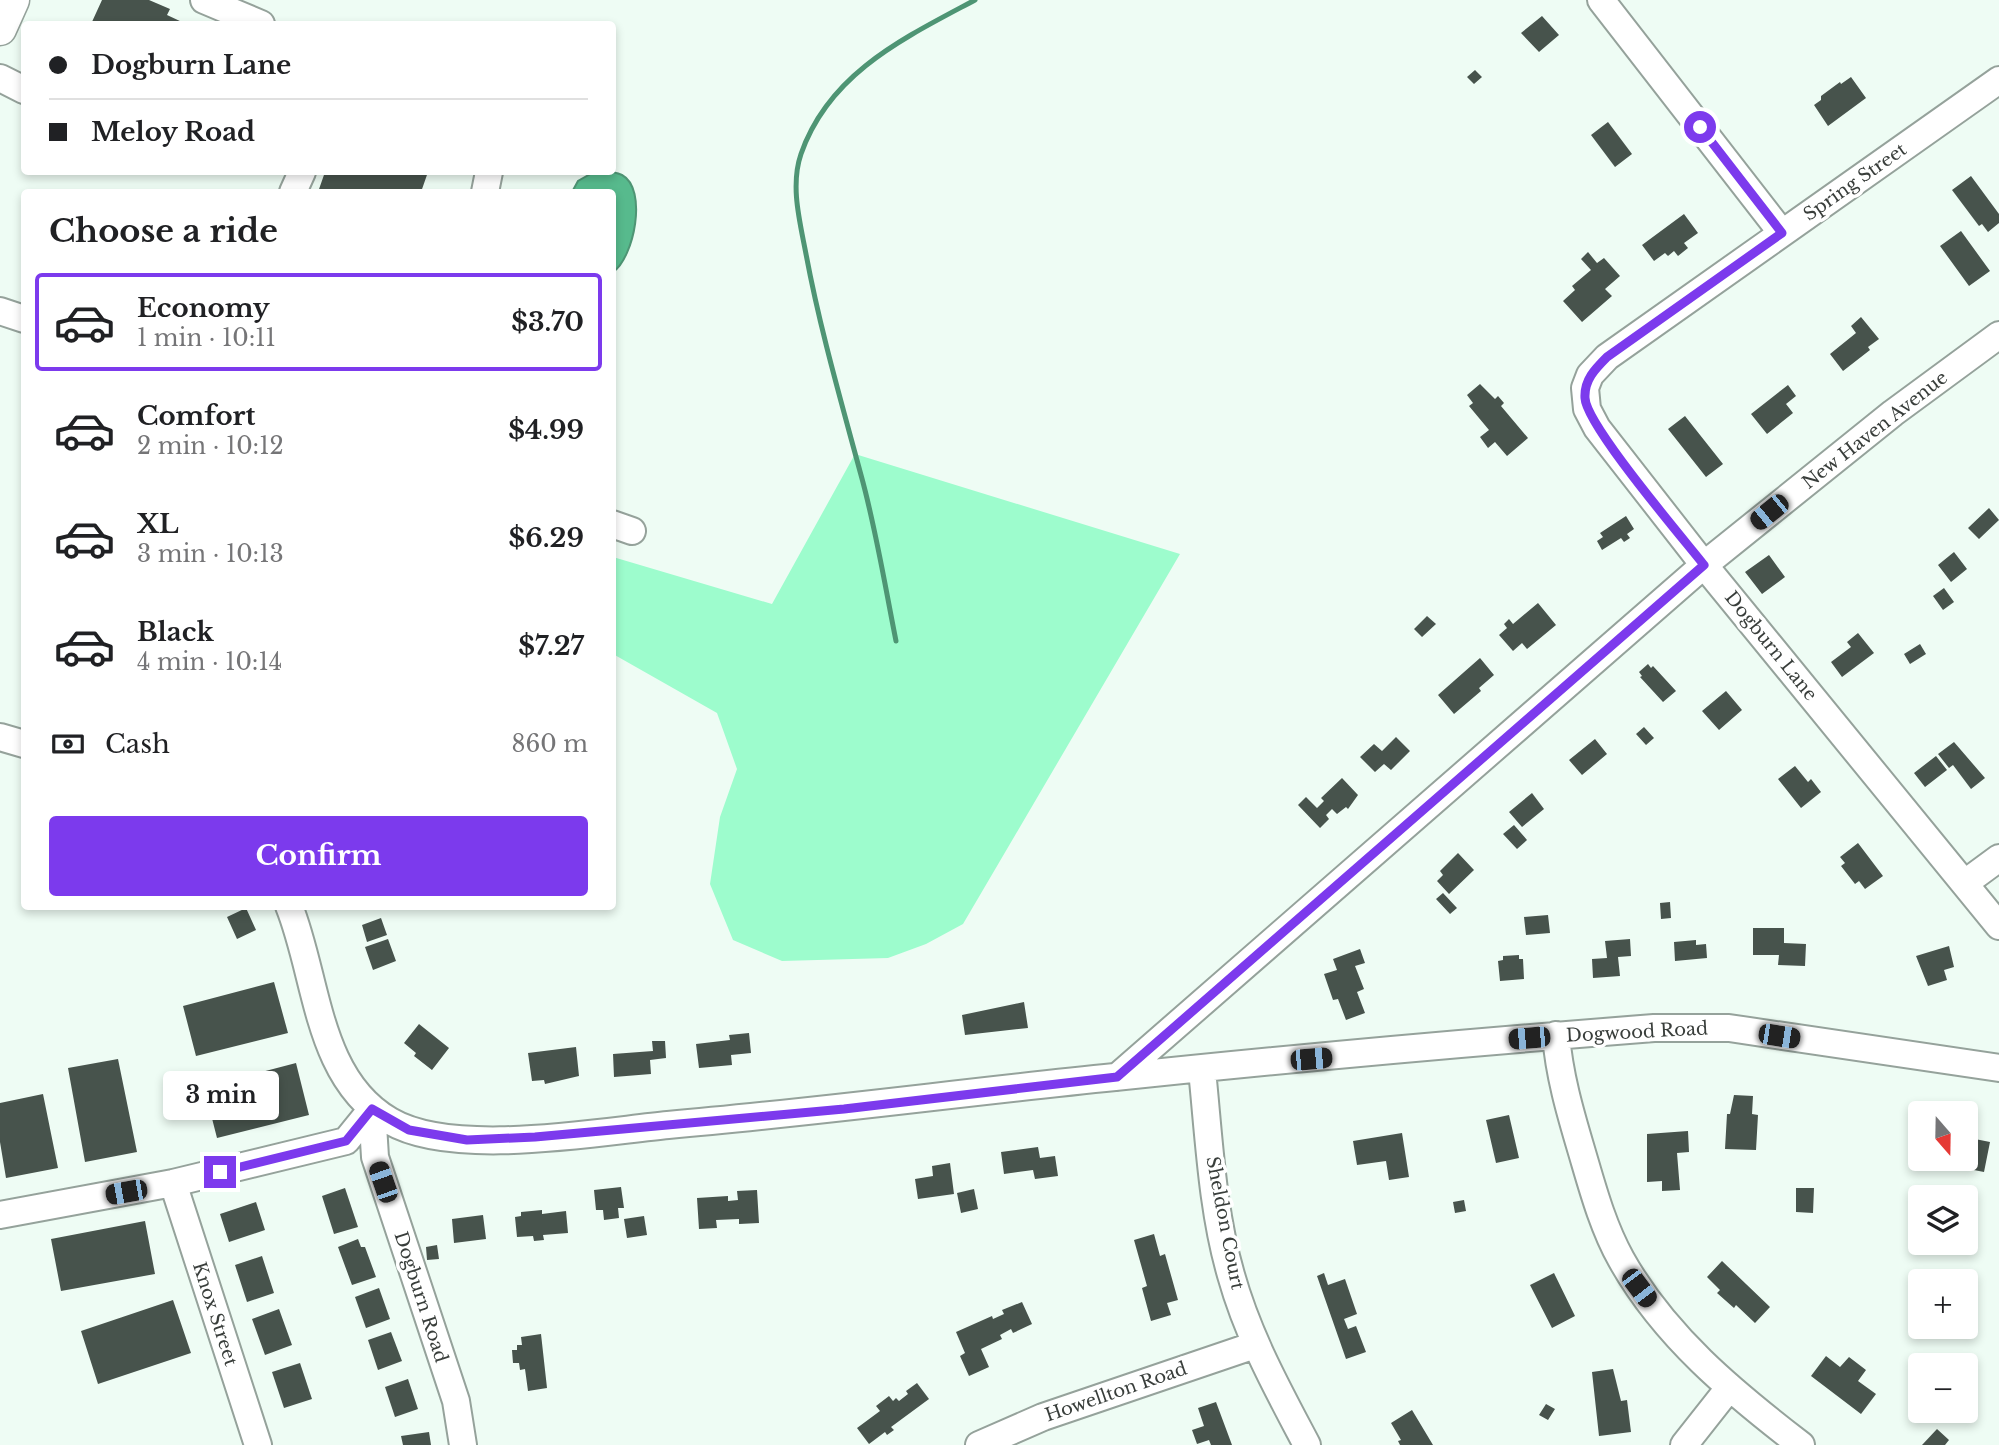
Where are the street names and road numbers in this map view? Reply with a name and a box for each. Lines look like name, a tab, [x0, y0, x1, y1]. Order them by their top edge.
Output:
street label: Spring Street	[1799, 138, 1911, 226]
street label: New Haven Avenue	[1798, 366, 1952, 494]
street label: Dogburn Lane	[1720, 587, 1822, 705]
street label: Dogwood Road	[1565, 1017, 1709, 1047]
street label: Sheldon Court	[1201, 1154, 1249, 1292]
street label: Dogburn Road	[389, 1229, 453, 1365]
street label: Knox Street	[188, 1259, 242, 1369]
street label: Howellton Road	[1042, 1357, 1190, 1427]

